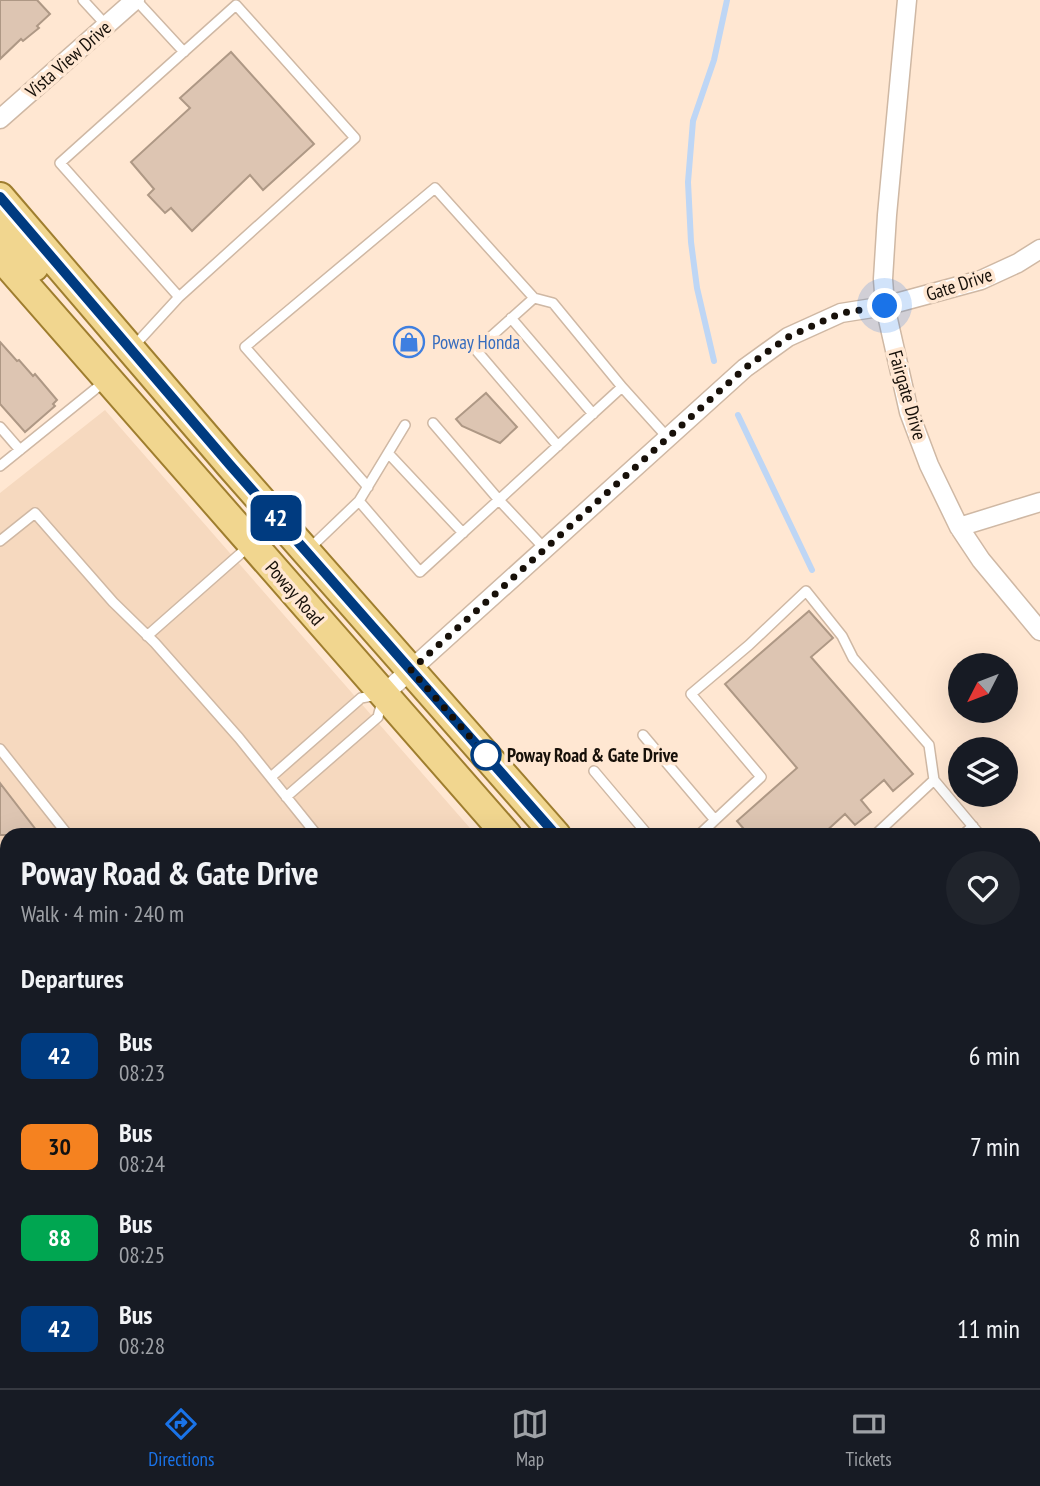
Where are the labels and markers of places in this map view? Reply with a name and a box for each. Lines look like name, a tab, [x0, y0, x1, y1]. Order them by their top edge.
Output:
shop icon: Poway Honda	[392, 325, 426, 359]
place label: Poway Honda	[432, 330, 520, 354]
marker: Poway Road & Gate Drive	[471, 740, 501, 770]
place label: Poway Road & Gate Drive	[507, 743, 678, 767]

